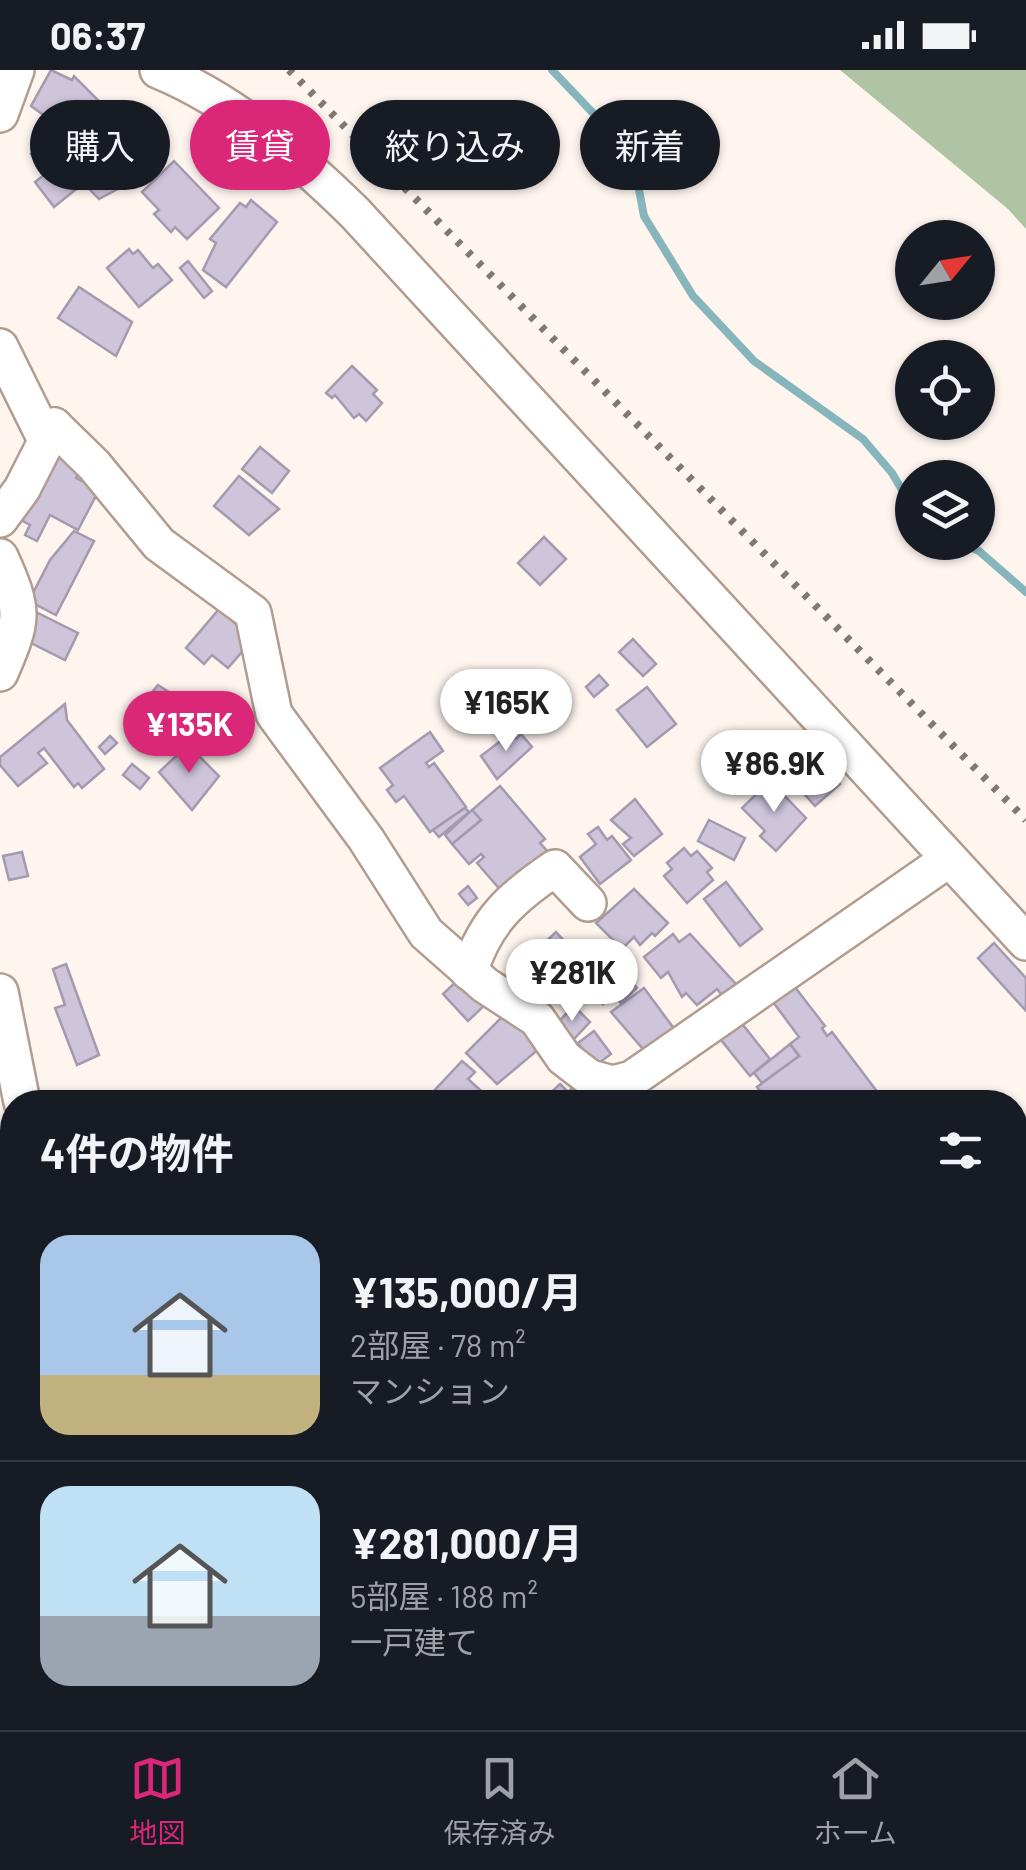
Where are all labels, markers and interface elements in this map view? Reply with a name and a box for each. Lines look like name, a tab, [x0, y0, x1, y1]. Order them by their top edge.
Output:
text: 06:37	[50, 12, 145, 58]
chip: 購入	[30, 100, 170, 190]
chip: 賃貸	[190, 100, 330, 190]
chip: 絞り込み	[350, 100, 560, 190]
chip: 新着	[580, 100, 720, 190]
north arrow	[895, 220, 995, 320]
map controls	[895, 220, 995, 560]
button: locate	[895, 340, 995, 440]
button: layers	[895, 460, 995, 560]
pin: ¥165K	[436, 669, 576, 754]
text: ¥165K	[462, 682, 550, 720]
pin: ¥135K	[119, 691, 259, 776]
text: ¥135K	[145, 704, 233, 742]
pin: ¥86.9K	[693, 730, 855, 815]
text: ¥86.9K	[723, 743, 825, 781]
pin: ¥281K	[502, 939, 642, 1024]
text: ¥281K	[528, 952, 616, 990]
icon: filters	[933, 1123, 988, 1178]
text: 4件の物件	[40, 1127, 233, 1177]
text: ¥135,000/月	[350, 1266, 583, 1316]
icon: home	[120, 1275, 240, 1395]
text: 2部屋 · 78 m²	[350, 1325, 526, 1363]
text: マンション	[350, 1371, 510, 1409]
text: ¥281,000/月	[350, 1517, 583, 1567]
icon: home	[120, 1526, 240, 1646]
text: 5部屋 · 188 m²	[350, 1576, 538, 1614]
text: 一戸建て	[350, 1622, 478, 1660]
tab: 地図	[129, 1751, 185, 1851]
tab: 保存済み	[443, 1751, 555, 1851]
tab: ホーム	[814, 1751, 897, 1851]

